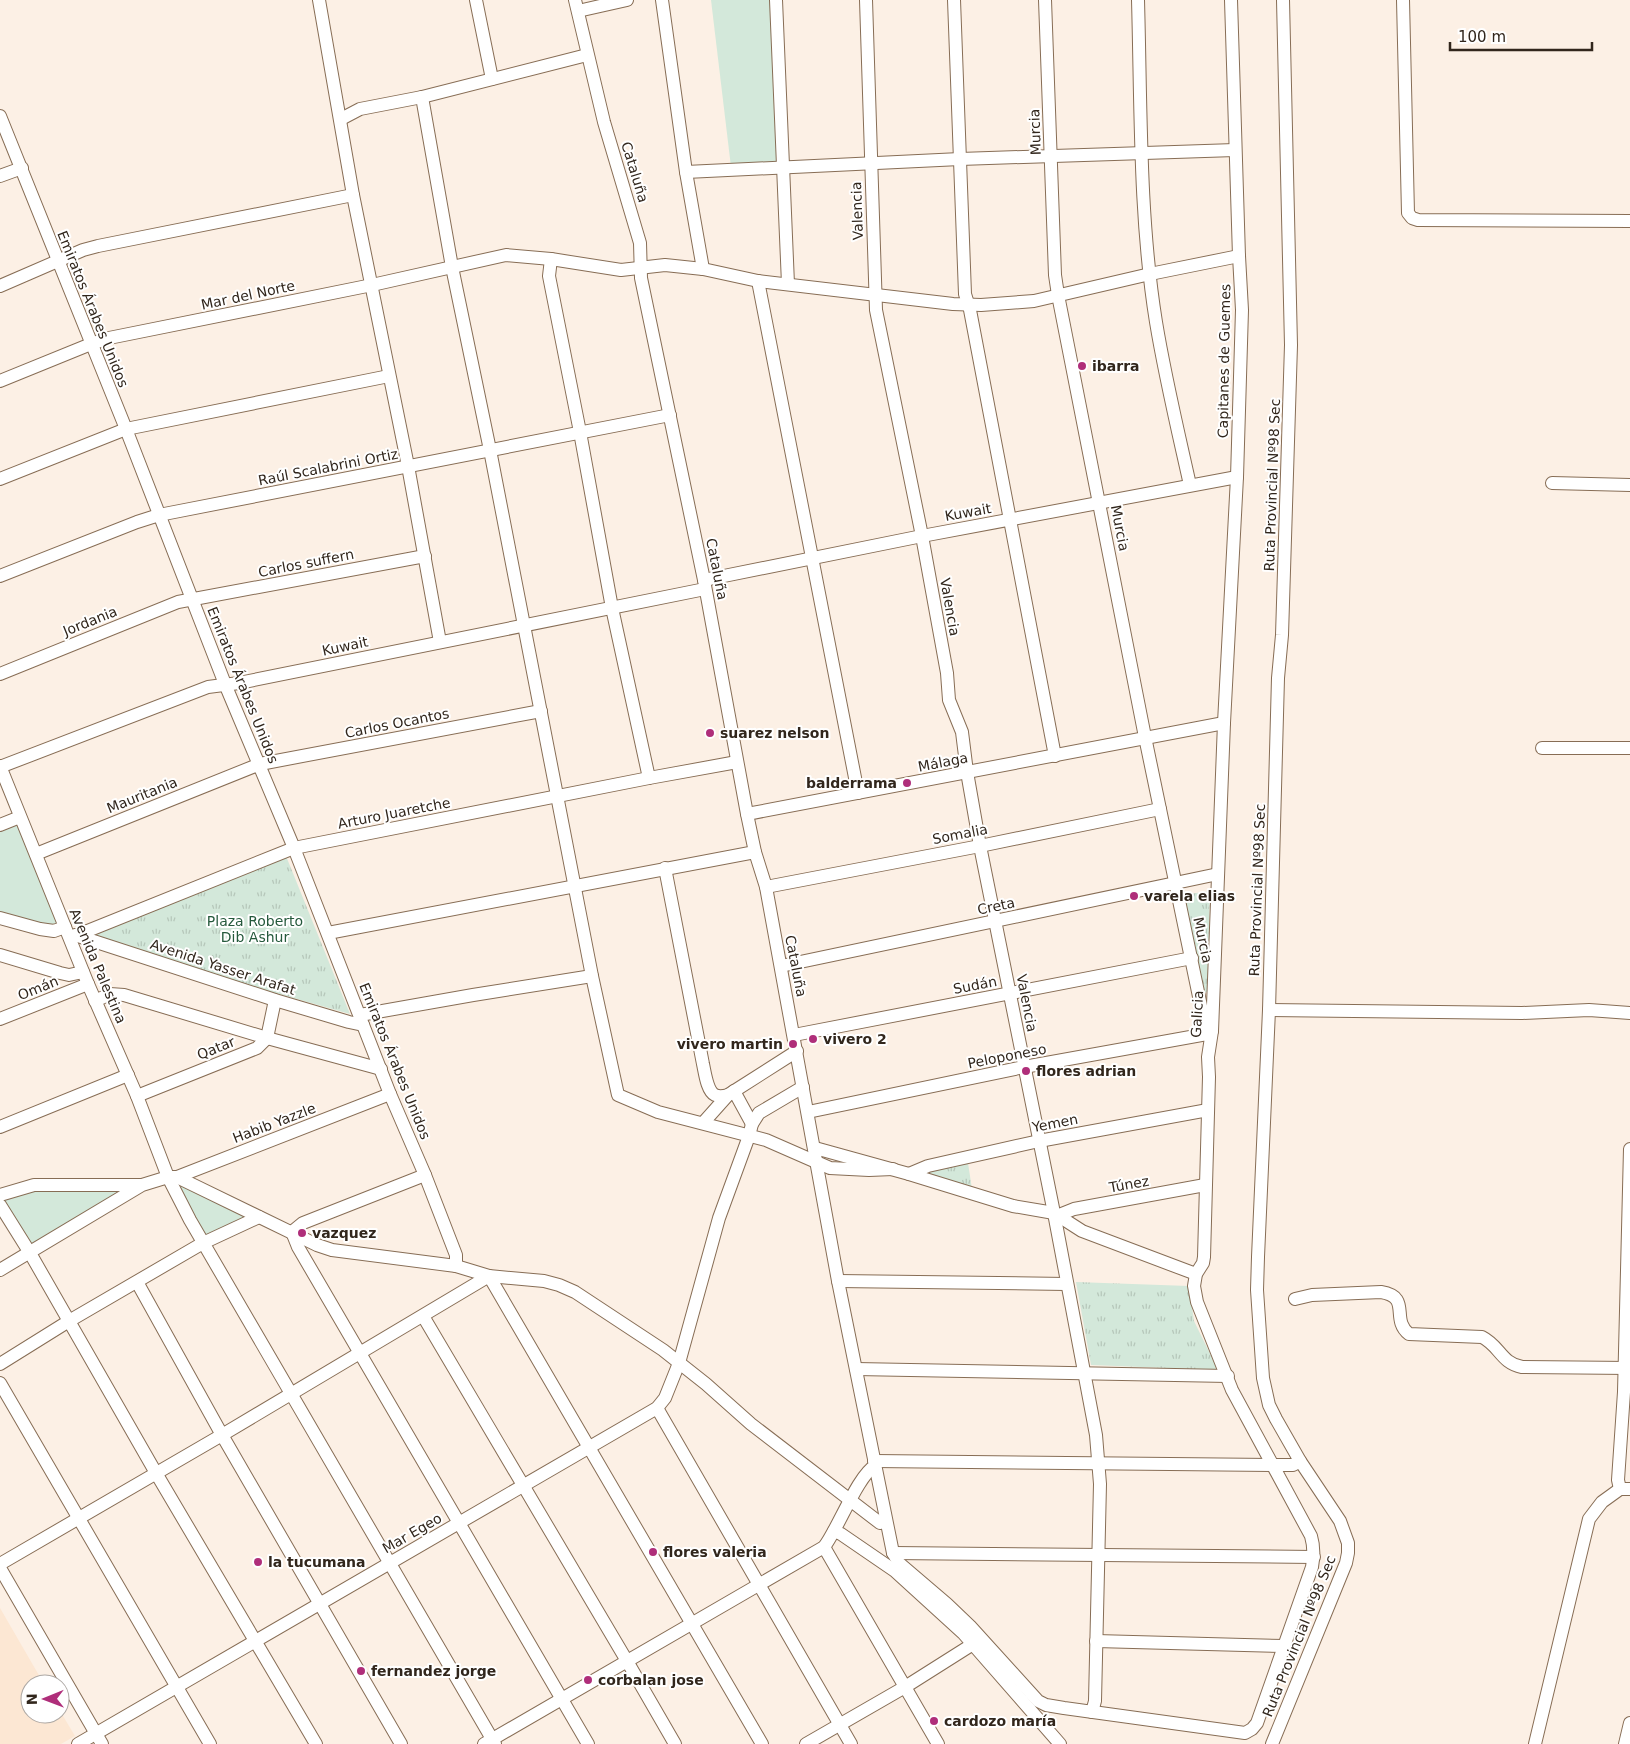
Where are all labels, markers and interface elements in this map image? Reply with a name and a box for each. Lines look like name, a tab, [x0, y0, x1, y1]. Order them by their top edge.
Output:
scale bar	[1450, 20, 1592, 52]
text: 100 m	[1458, 28, 1506, 46]
street label: Murcia	[1026, 108, 1044, 156]
street label: Cataluña	[618, 140, 652, 204]
street label: Valencia	[848, 181, 866, 241]
street label: Emiratos Árabes Unidos	[54, 228, 132, 390]
street label: Mar del Norte	[200, 277, 296, 313]
street label: Capitanes de Guemes	[1215, 284, 1233, 438]
place label: ibarra	[1092, 358, 1140, 374]
marker: ibarra	[1076, 360, 1088, 372]
street label: Ruta Provincial Nº98 Sec	[1261, 398, 1283, 572]
street label: Raúl Scalabrini Ortiz	[257, 446, 399, 488]
street label: Kuwait	[944, 500, 993, 524]
street label: Murcia	[1108, 504, 1132, 552]
street label: Cataluña	[703, 537, 731, 601]
street label: Carlos suffern	[257, 546, 355, 580]
street label: Valencia	[937, 577, 963, 637]
street label: Jordania	[60, 603, 119, 639]
street label: Emiratos Árabes Unidos	[204, 604, 282, 766]
street label: Kuwait	[320, 633, 370, 659]
street label: Carlos Ocantos	[344, 705, 450, 741]
place label: suarez nelson	[720, 725, 829, 741]
marker: suarez nelson	[704, 727, 716, 739]
street label: Málaga	[917, 749, 969, 775]
street label: Mauritania	[104, 774, 180, 816]
place label: balderrama	[806, 775, 897, 791]
marker: balderrama	[901, 777, 913, 789]
street label: Arturo Juaretche	[336, 794, 452, 832]
street label: Ruta Provincial Nº98 Sec	[1246, 803, 1268, 977]
street label: Somalia	[931, 821, 989, 847]
place label: varela elias	[1144, 888, 1235, 904]
marker: varela elias	[1128, 890, 1140, 902]
street label: Creta	[976, 894, 1016, 918]
street label: Avenida Palestina	[67, 906, 129, 1026]
park label: Plaza Roberto Dib Ashur	[207, 913, 303, 945]
street label: Murcia	[1190, 916, 1216, 964]
street label: Cataluña	[782, 934, 810, 998]
street label: Avenida Yasser Arafat	[148, 936, 298, 998]
street label: Omán	[15, 973, 61, 1003]
street label: Sudán	[952, 973, 998, 997]
street label: Valencia	[1014, 973, 1040, 1033]
street label: Emiratos Árabes Unidos	[356, 980, 434, 1142]
street label: Galicia	[1188, 990, 1206, 1038]
place label: vivero 2	[823, 1031, 887, 1047]
street label: Qatar	[195, 1033, 237, 1063]
marker: vivero 2	[807, 1033, 819, 1045]
place label: vivero martin	[677, 1036, 783, 1052]
marker: vivero martin	[787, 1038, 799, 1050]
street label: Peloponeso	[966, 1041, 1048, 1071]
place label: flores adrian	[1036, 1063, 1136, 1079]
marker: flores adrian	[1020, 1065, 1032, 1077]
street label: Habib Yazzle	[230, 1100, 318, 1146]
street label: Yemen	[1030, 1111, 1079, 1135]
street label: Túnez	[1107, 1173, 1150, 1196]
place label: vazquez	[312, 1225, 376, 1241]
marker: vazquez	[296, 1227, 308, 1239]
street label: Mar Egeo	[380, 1510, 444, 1556]
place label: flores valeria	[663, 1544, 767, 1560]
marker: flores valeria	[647, 1546, 659, 1558]
street label: Ruta Provincial Nº98 Sec	[1259, 1553, 1339, 1719]
place label: la tucumana	[268, 1554, 366, 1570]
marker: la tucumana	[252, 1556, 264, 1568]
place label: fernandez jorge	[371, 1663, 496, 1679]
marker: fernandez jorge	[355, 1665, 367, 1677]
place label: corbalan jose	[598, 1672, 704, 1688]
north arrow	[20, 1674, 70, 1724]
marker: corbalan jose	[582, 1674, 594, 1686]
text: N	[24, 1693, 40, 1705]
place label: cardozo maría	[944, 1713, 1056, 1729]
marker: cardozo maría	[928, 1715, 940, 1727]

